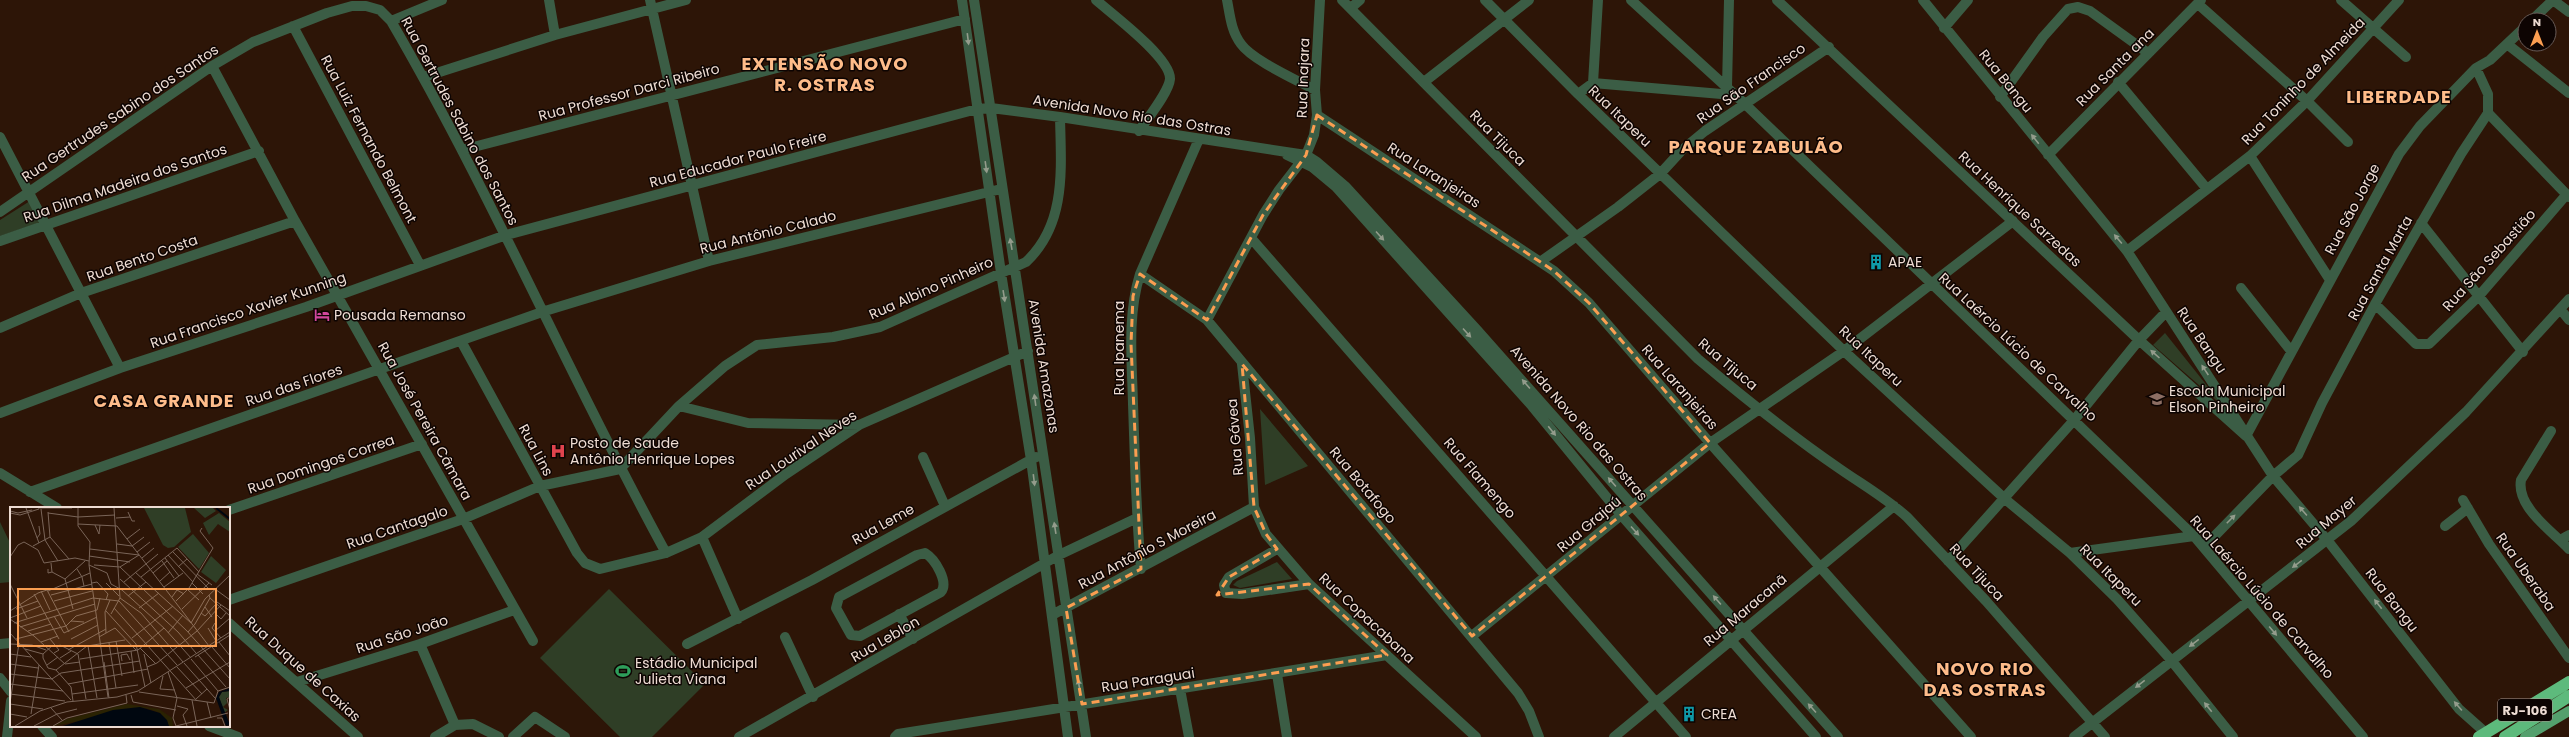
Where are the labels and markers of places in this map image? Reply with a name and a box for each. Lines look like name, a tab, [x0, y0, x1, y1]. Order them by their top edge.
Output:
place label: APAE	[1888, 252, 1922, 272]
building icon: APAE	[1867, 253, 1885, 271]
place label: Pousada Remanso	[334, 305, 466, 325]
hotel icon: Pousada Remanso	[313, 306, 331, 324]
place label: Escola Municipal Elson Pinheiro	[2169, 381, 2285, 417]
school or university icon: Escola Municipal Elson Pinheiro	[2148, 390, 2166, 408]
place label: Posto de Saude Antônio Henrique Lopes	[570, 433, 735, 469]
hospital icon: Posto de Saude Antônio Henrique Lopes	[549, 442, 567, 460]
place label: Estádio Municipal Julieta Viana	[635, 653, 757, 689]
sports icon: Estádio Municipal Julieta Viana	[614, 662, 632, 680]
place label: CREA	[1701, 704, 1737, 724]
building icon: CREA	[1680, 705, 1698, 723]

